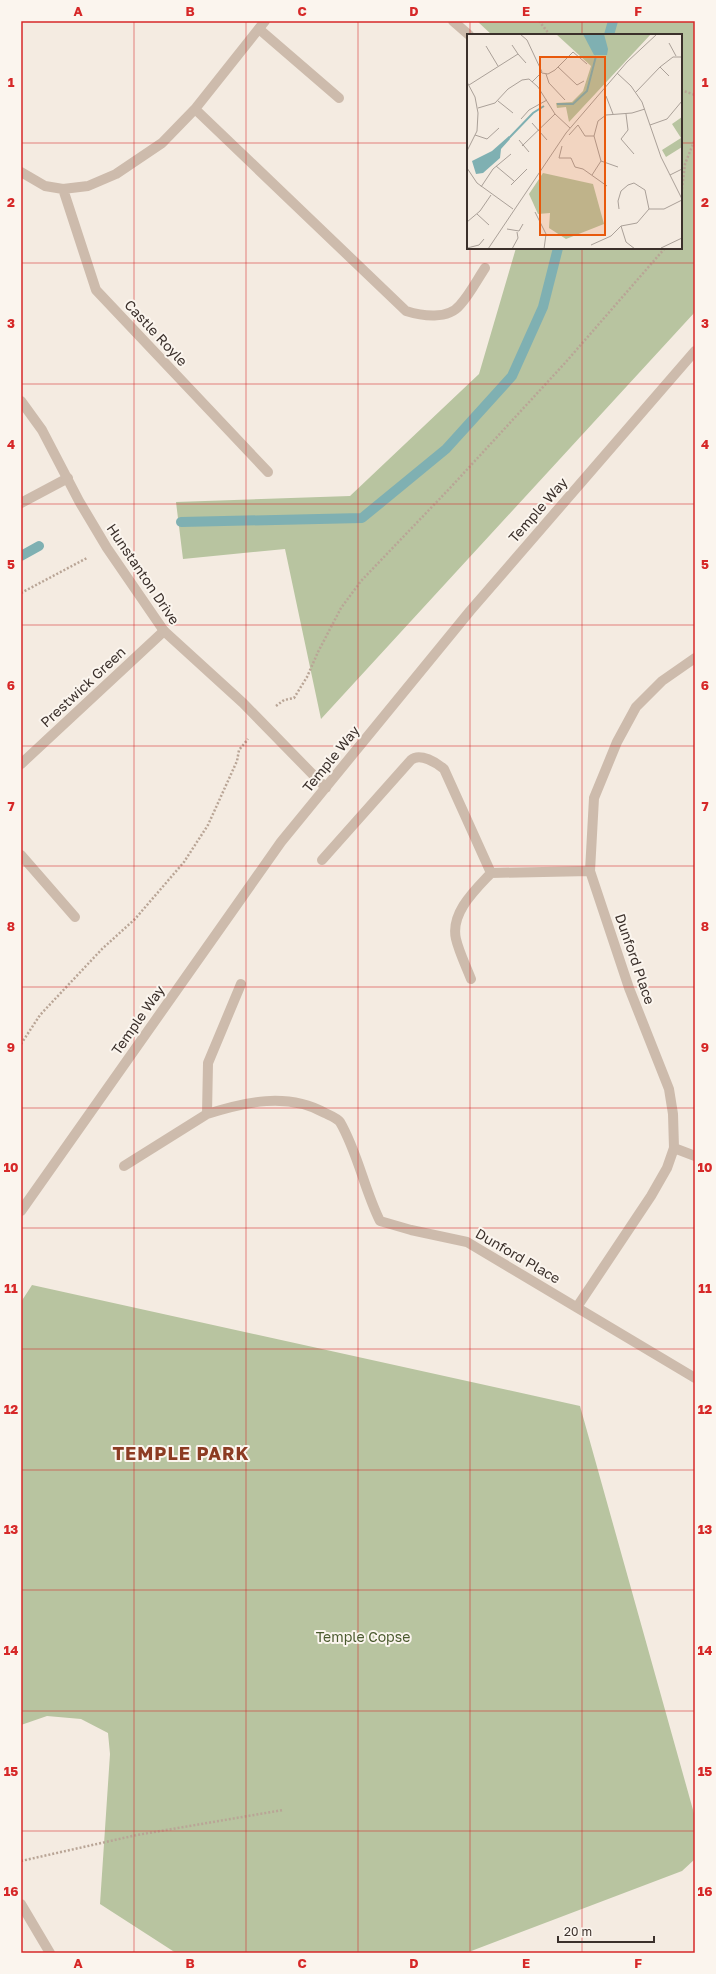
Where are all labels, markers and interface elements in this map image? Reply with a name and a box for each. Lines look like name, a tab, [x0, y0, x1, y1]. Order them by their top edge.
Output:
text: A	[73, 3, 83, 19]
text: B	[185, 3, 195, 19]
text: C	[297, 3, 307, 19]
text: D	[409, 3, 419, 19]
text: E	[522, 3, 530, 19]
text: F	[634, 3, 642, 19]
inset map	[467, 34, 682, 249]
text: 1	[8, 74, 15, 90]
text: 1	[702, 74, 709, 90]
text: 2	[7, 194, 15, 210]
text: 2	[701, 194, 709, 210]
street label: Castle Royle	[121, 296, 191, 369]
text: 3	[7, 315, 15, 331]
text: 3	[701, 315, 709, 331]
text: 4	[7, 436, 15, 452]
text: 4	[701, 436, 709, 452]
street label: Temple Way	[505, 473, 571, 546]
street label: Hunstanton Drive	[103, 520, 183, 627]
text: 5	[7, 556, 15, 572]
text: 5	[701, 556, 709, 572]
street label: Prestwick Green	[37, 643, 129, 730]
text: 6	[7, 677, 15, 693]
text: 6	[701, 677, 709, 693]
street label: Temple Way	[299, 722, 363, 795]
text: 7	[7, 798, 15, 814]
text: 7	[701, 798, 709, 814]
street label: Dunford Place	[612, 911, 659, 1007]
text: 8	[7, 918, 15, 934]
text: 8	[701, 918, 709, 934]
street label: Temple Way	[107, 982, 168, 1058]
text: 9	[7, 1039, 15, 1055]
text: 9	[701, 1039, 709, 1055]
text: 10	[3, 1159, 19, 1175]
text: 10	[697, 1159, 713, 1175]
street label: Dunford Place	[473, 1224, 564, 1287]
text: 11	[4, 1280, 18, 1296]
text: 11	[698, 1280, 712, 1296]
text: 12	[4, 1401, 18, 1417]
text: 12	[698, 1401, 712, 1417]
district label: TEMPLE PARK	[112, 1442, 250, 1464]
text: 13	[4, 1521, 18, 1537]
text: 13	[698, 1521, 712, 1537]
park label: Temple Copse	[316, 1628, 410, 1645]
text: 14	[4, 1642, 18, 1658]
text: 14	[698, 1642, 712, 1658]
text: 15	[4, 1763, 18, 1779]
text: 15	[698, 1763, 712, 1779]
text: 16	[4, 1883, 18, 1899]
text: 16	[698, 1883, 712, 1899]
scale bar	[558, 1918, 654, 1944]
text: 20 m	[564, 1924, 592, 1939]
text: A	[73, 1955, 83, 1971]
text: B	[185, 1955, 195, 1971]
text: C	[297, 1955, 307, 1971]
text: D	[409, 1955, 419, 1971]
text: E	[522, 1955, 530, 1971]
text: F	[634, 1955, 642, 1971]

